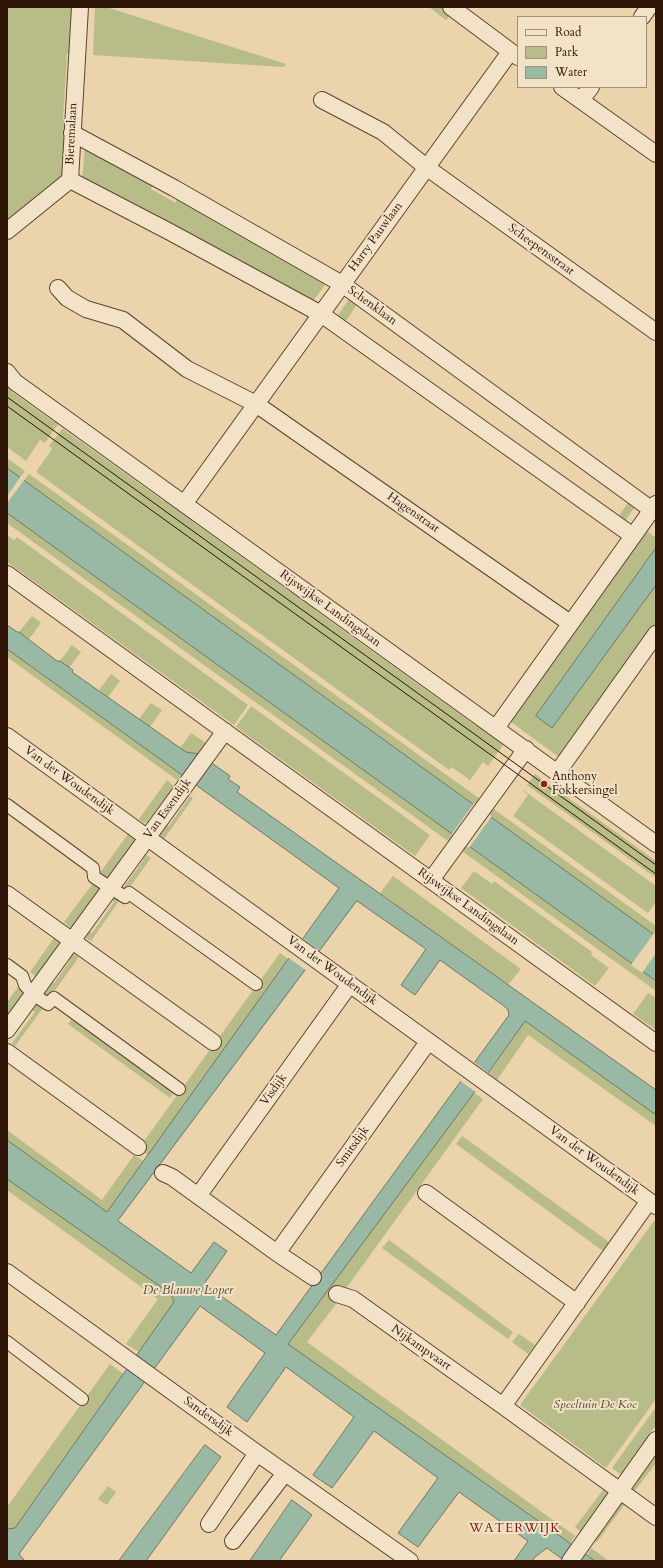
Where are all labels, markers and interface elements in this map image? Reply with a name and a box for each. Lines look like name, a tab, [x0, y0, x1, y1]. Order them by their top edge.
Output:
legend	[517, 16, 647, 88]
text: Road	[555, 24, 581, 40]
text: Park	[555, 44, 578, 60]
text: Water	[555, 64, 587, 80]
street label: Bieremalaan	[63, 102, 81, 166]
street label: Harry Pauwlaan	[346, 199, 406, 275]
street label: Scheepensstraat	[505, 221, 577, 279]
street label: Schenklaan	[345, 283, 399, 329]
street label: Hagenstraat	[384, 490, 442, 536]
street label: Rijswijkse Landingslaan	[277, 567, 383, 651]
street label: Van der Woudendijk	[21, 743, 117, 819]
place label: Anthony Fokkersingel	[552, 770, 617, 798]
street label: Van Essendijk	[141, 776, 195, 842]
marker: Anthony Fokkersingel	[539, 779, 549, 789]
street label: Rijswijkse Landingslaan	[415, 865, 521, 949]
street label: Van der Woudendijk	[284, 933, 380, 1009]
street label: Visdijk	[258, 1071, 290, 1109]
street label: Van der Woudendijk	[546, 1123, 642, 1199]
street label: Smitsdijk	[333, 1124, 373, 1170]
water label: De Blauwe Loper	[143, 1283, 233, 1299]
street label: Nijkampvaart	[388, 1322, 454, 1374]
street label: Sandersdijk	[180, 1394, 236, 1440]
park label: Speeltuin De Koe	[553, 1398, 637, 1412]
district label: WATERWIJK	[469, 1521, 561, 1537]

